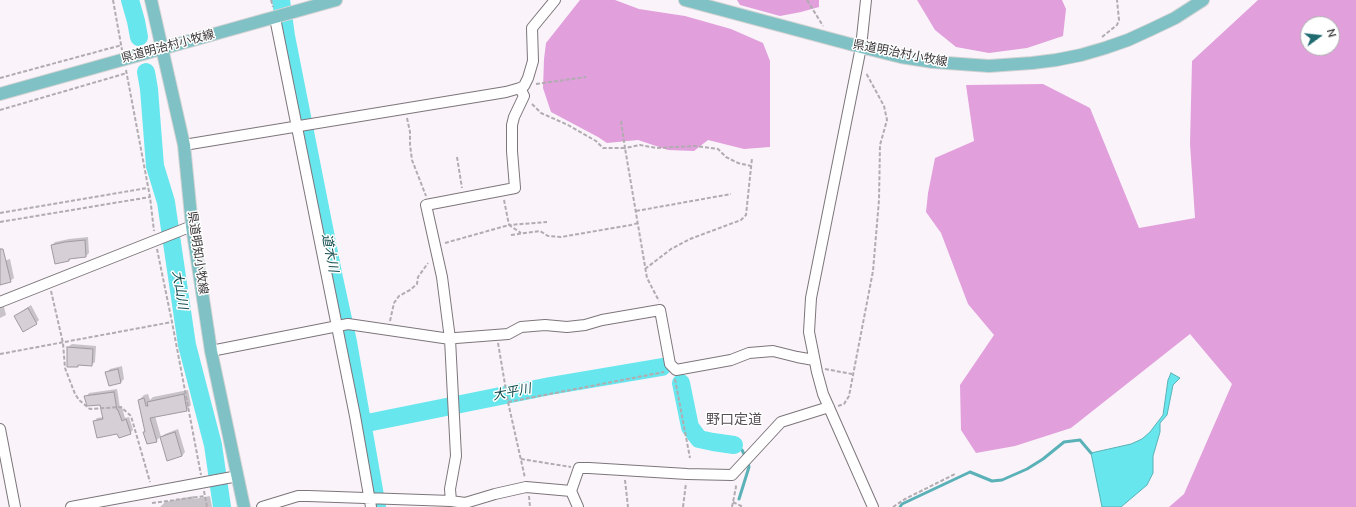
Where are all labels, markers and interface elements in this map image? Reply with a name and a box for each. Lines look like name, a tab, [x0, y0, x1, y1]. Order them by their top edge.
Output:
north arrow	[1300, 16, 1340, 56]
text: N	[1323, 27, 1339, 39]
street label: 県道明治村小牧線	[120, 28, 216, 66]
street label: 県道明治村小牧線	[852, 38, 948, 70]
street label: 県道明知小牧線	[184, 210, 210, 296]
water label: 道木川	[318, 232, 340, 274]
water label: 大山川	[168, 270, 190, 310]
water label: 大平川	[491, 382, 533, 404]
district label: 野口定道	[706, 413, 762, 429]

